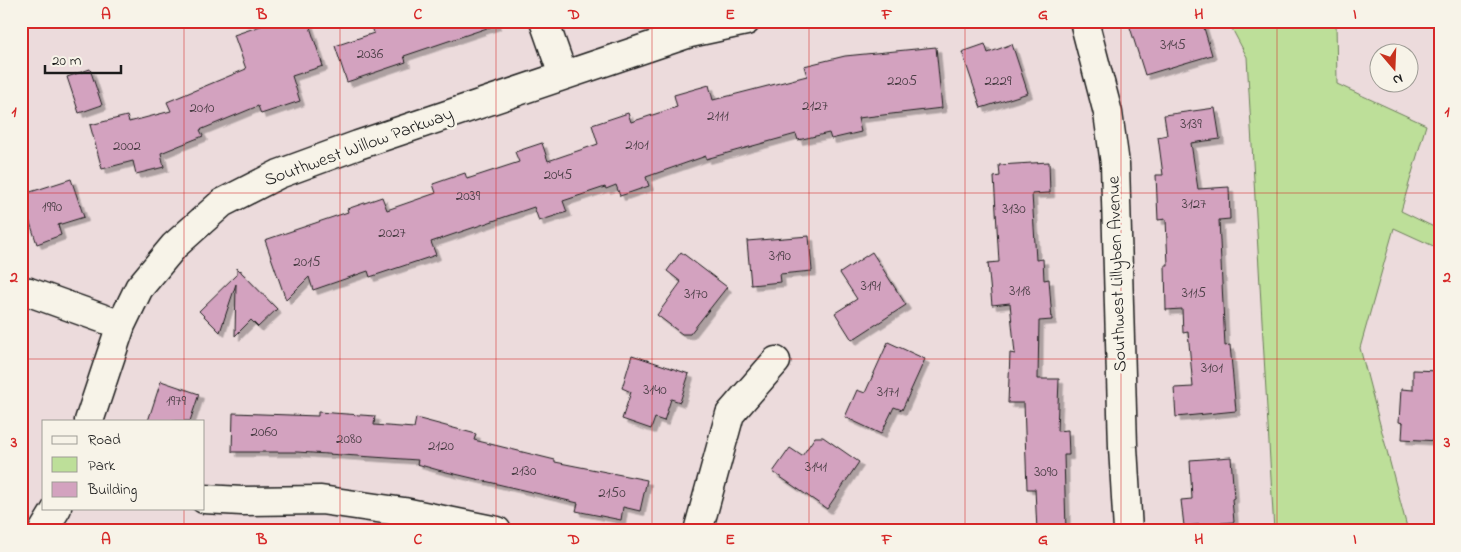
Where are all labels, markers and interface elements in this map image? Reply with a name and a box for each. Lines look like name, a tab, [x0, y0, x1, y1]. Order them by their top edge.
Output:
text: A	[101, 3, 111, 27]
text: B	[256, 3, 268, 27]
text: C	[414, 3, 423, 27]
text: D	[567, 3, 580, 27]
text: E	[725, 3, 735, 27]
text: F	[881, 3, 893, 27]
text: G	[1038, 3, 1048, 27]
text: H	[1194, 3, 1204, 27]
text: I	[1353, 3, 1357, 27]
house number: 3145	[1160, 34, 1186, 56]
scale bar	[45, 42, 121, 74]
north arrow	[1368, 42, 1418, 92]
house number: 2036	[357, 43, 384, 65]
text: 20 m	[52, 50, 82, 72]
text: N	[1390, 67, 1406, 90]
house number: 2205	[887, 70, 917, 92]
house number: 2229	[985, 70, 1012, 92]
house number: 2127	[802, 95, 828, 117]
house number: 2010	[189, 97, 215, 119]
text: 1	[11, 100, 17, 124]
text: 1	[1444, 100, 1450, 124]
street label: Southwest Willow Parkway	[261, 102, 457, 194]
house number: 2111	[707, 105, 729, 127]
house number: 3139	[1180, 113, 1202, 135]
house number: 2101	[625, 134, 649, 156]
house number: 2002	[113, 135, 141, 157]
house number: 2045	[544, 164, 573, 186]
street label: Southwest Lillyben Avenue	[1102, 175, 1134, 372]
house number: 2039	[456, 185, 481, 207]
house number: 3127	[1182, 193, 1206, 215]
house number: 1990	[42, 196, 63, 218]
house number: 3130	[1002, 198, 1026, 220]
house number: 2027	[378, 222, 406, 244]
house number: 3190	[769, 245, 791, 267]
house number: 2015	[293, 251, 321, 273]
text: 2	[9, 266, 18, 290]
text: 2	[1442, 266, 1451, 290]
house number: 3191	[861, 275, 881, 297]
house number: 3118	[1009, 280, 1031, 302]
house number: 3115	[1182, 282, 1207, 304]
house number: 3170	[684, 283, 708, 305]
house number: 3101	[1201, 357, 1223, 379]
house number: 3140	[643, 379, 667, 401]
house number: 3171	[877, 381, 899, 403]
house number: 1979	[166, 390, 186, 412]
legend	[42, 420, 205, 510]
house number: 2060	[250, 421, 278, 443]
house number: 2080	[336, 428, 363, 450]
text: Road	[88, 429, 121, 451]
text: 3	[10, 431, 18, 455]
text: 3	[1443, 431, 1451, 455]
house number: 2120	[428, 435, 455, 457]
text: Park	[88, 455, 116, 477]
house number: 3141	[805, 456, 827, 478]
house number: 2130	[512, 460, 537, 482]
house number: 3090	[1034, 461, 1058, 483]
text: Building	[87, 479, 137, 502]
house number: 2150	[598, 482, 626, 504]
text: A	[101, 528, 111, 552]
text: B	[256, 528, 268, 552]
text: C	[414, 528, 423, 552]
text: D	[567, 528, 580, 552]
text: E	[725, 528, 735, 552]
text: F	[881, 528, 893, 552]
text: G	[1038, 528, 1048, 552]
text: H	[1194, 528, 1204, 552]
text: I	[1353, 528, 1357, 552]

